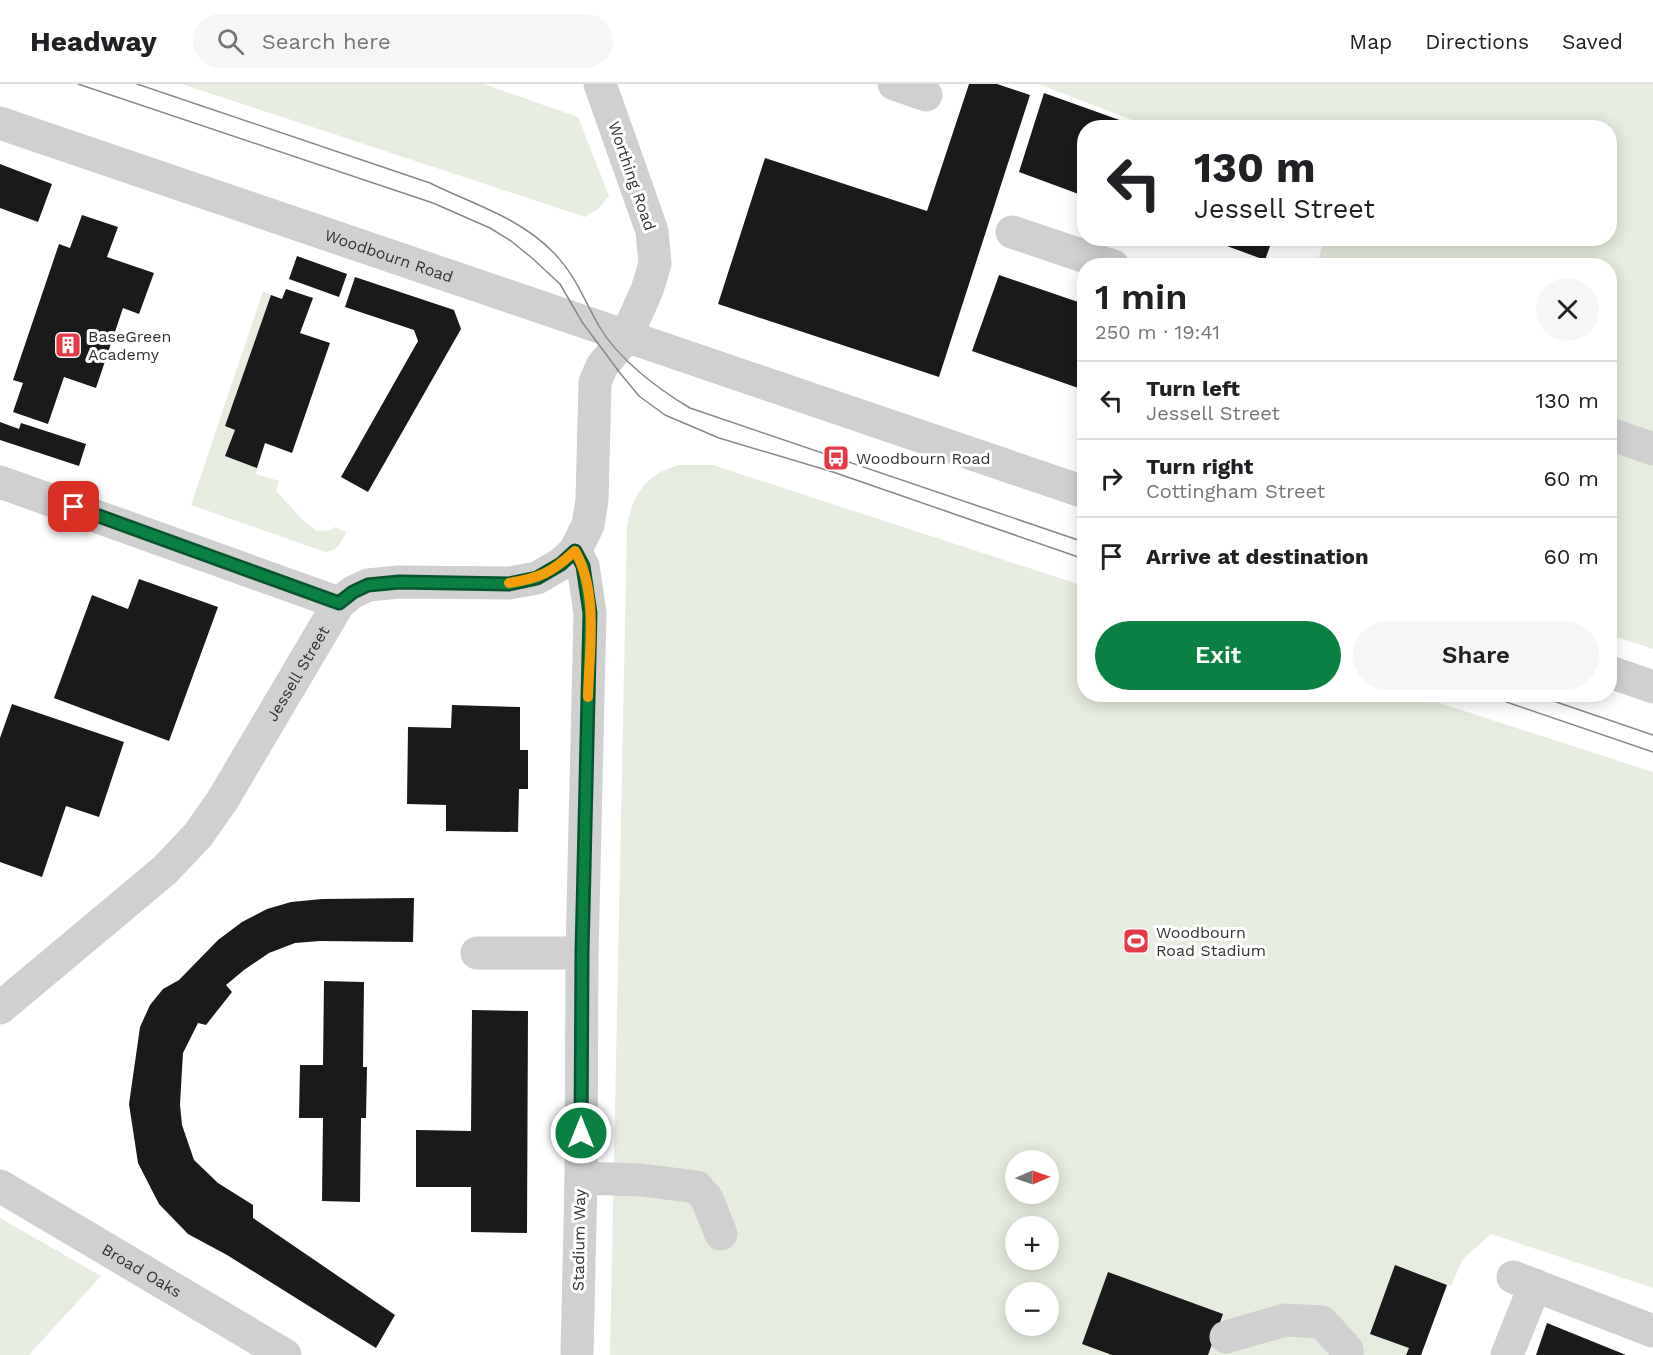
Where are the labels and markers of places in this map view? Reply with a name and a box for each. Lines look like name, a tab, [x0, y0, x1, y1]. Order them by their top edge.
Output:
place label: BaseGreen Academy	[88, 327, 171, 364]
building icon: BaseGreen Academy	[53, 330, 83, 360]
bus stop icon: Woodbourn Road	[821, 443, 851, 473]
place label: Woodbourn Road	[856, 449, 991, 468]
pin	[48, 481, 99, 532]
place label: Woodbourn Road Stadium	[1156, 923, 1266, 960]
sports icon: Woodbourn Road Stadium	[1121, 926, 1151, 956]

